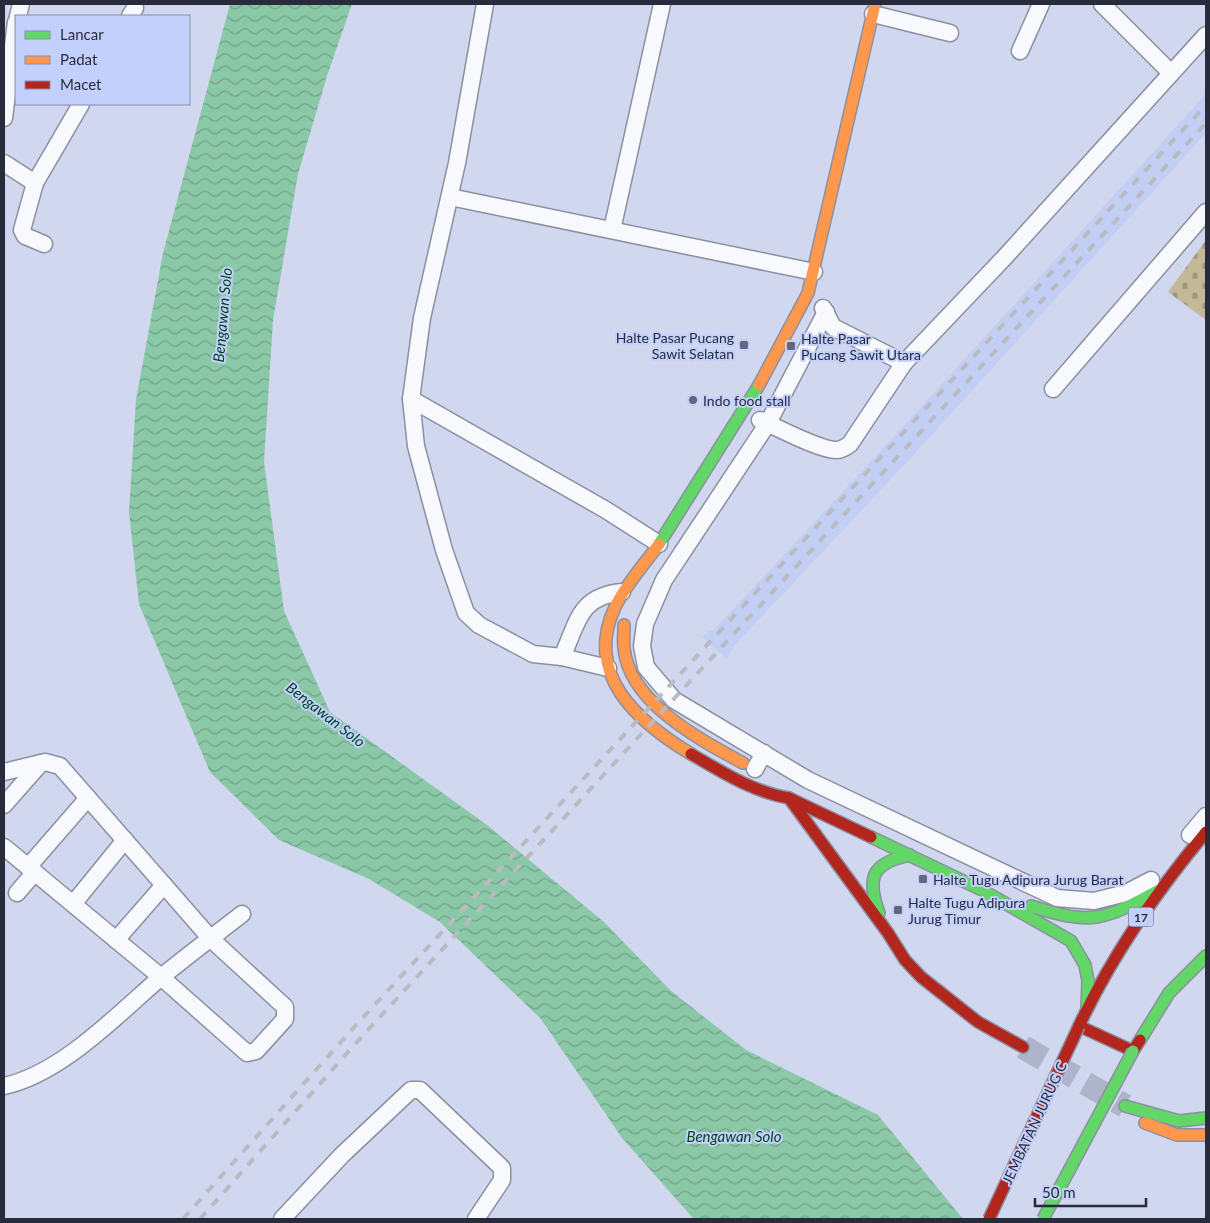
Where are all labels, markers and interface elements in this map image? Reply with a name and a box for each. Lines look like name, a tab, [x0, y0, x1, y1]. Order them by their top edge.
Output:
legend	[15, 15, 190, 105]
text: Lancar	[60, 25, 104, 43]
text: Padat	[60, 50, 98, 68]
text: Macet	[60, 75, 102, 93]
water label: Bengawan Solo	[209, 267, 235, 363]
place label: Halte Pasar Pucang Sawit Selatan	[616, 329, 734, 362]
place label: Halte Pasar Pucang Sawit Utara	[801, 330, 921, 363]
marker: Halte Pasar Pucang Sawit Selatan	[738, 339, 750, 351]
marker: Halte Pasar Pucang Sawit Utara	[785, 340, 797, 352]
place label: Indo food stall	[703, 392, 791, 409]
marker: Indo food stall	[687, 394, 699, 406]
water label: Bengawan Solo	[283, 678, 369, 750]
place label: Halte Tugu Adipura Jurug Barat	[933, 871, 1123, 888]
marker: Halte Tugu Adipura Jurug Barat	[917, 873, 929, 885]
place label: Halte Tugu Adipura Jurug Timur	[908, 894, 1025, 927]
marker: Halte Tugu Adipura Jurug Timur	[892, 904, 904, 916]
road number: 17	[1128, 908, 1154, 926]
street label: JEMBATAN JURUG C	[998, 1058, 1070, 1187]
water label: Bengawan Solo	[686, 1127, 782, 1145]
scale bar	[1035, 1176, 1146, 1208]
text: 50 m	[1042, 1183, 1076, 1201]

